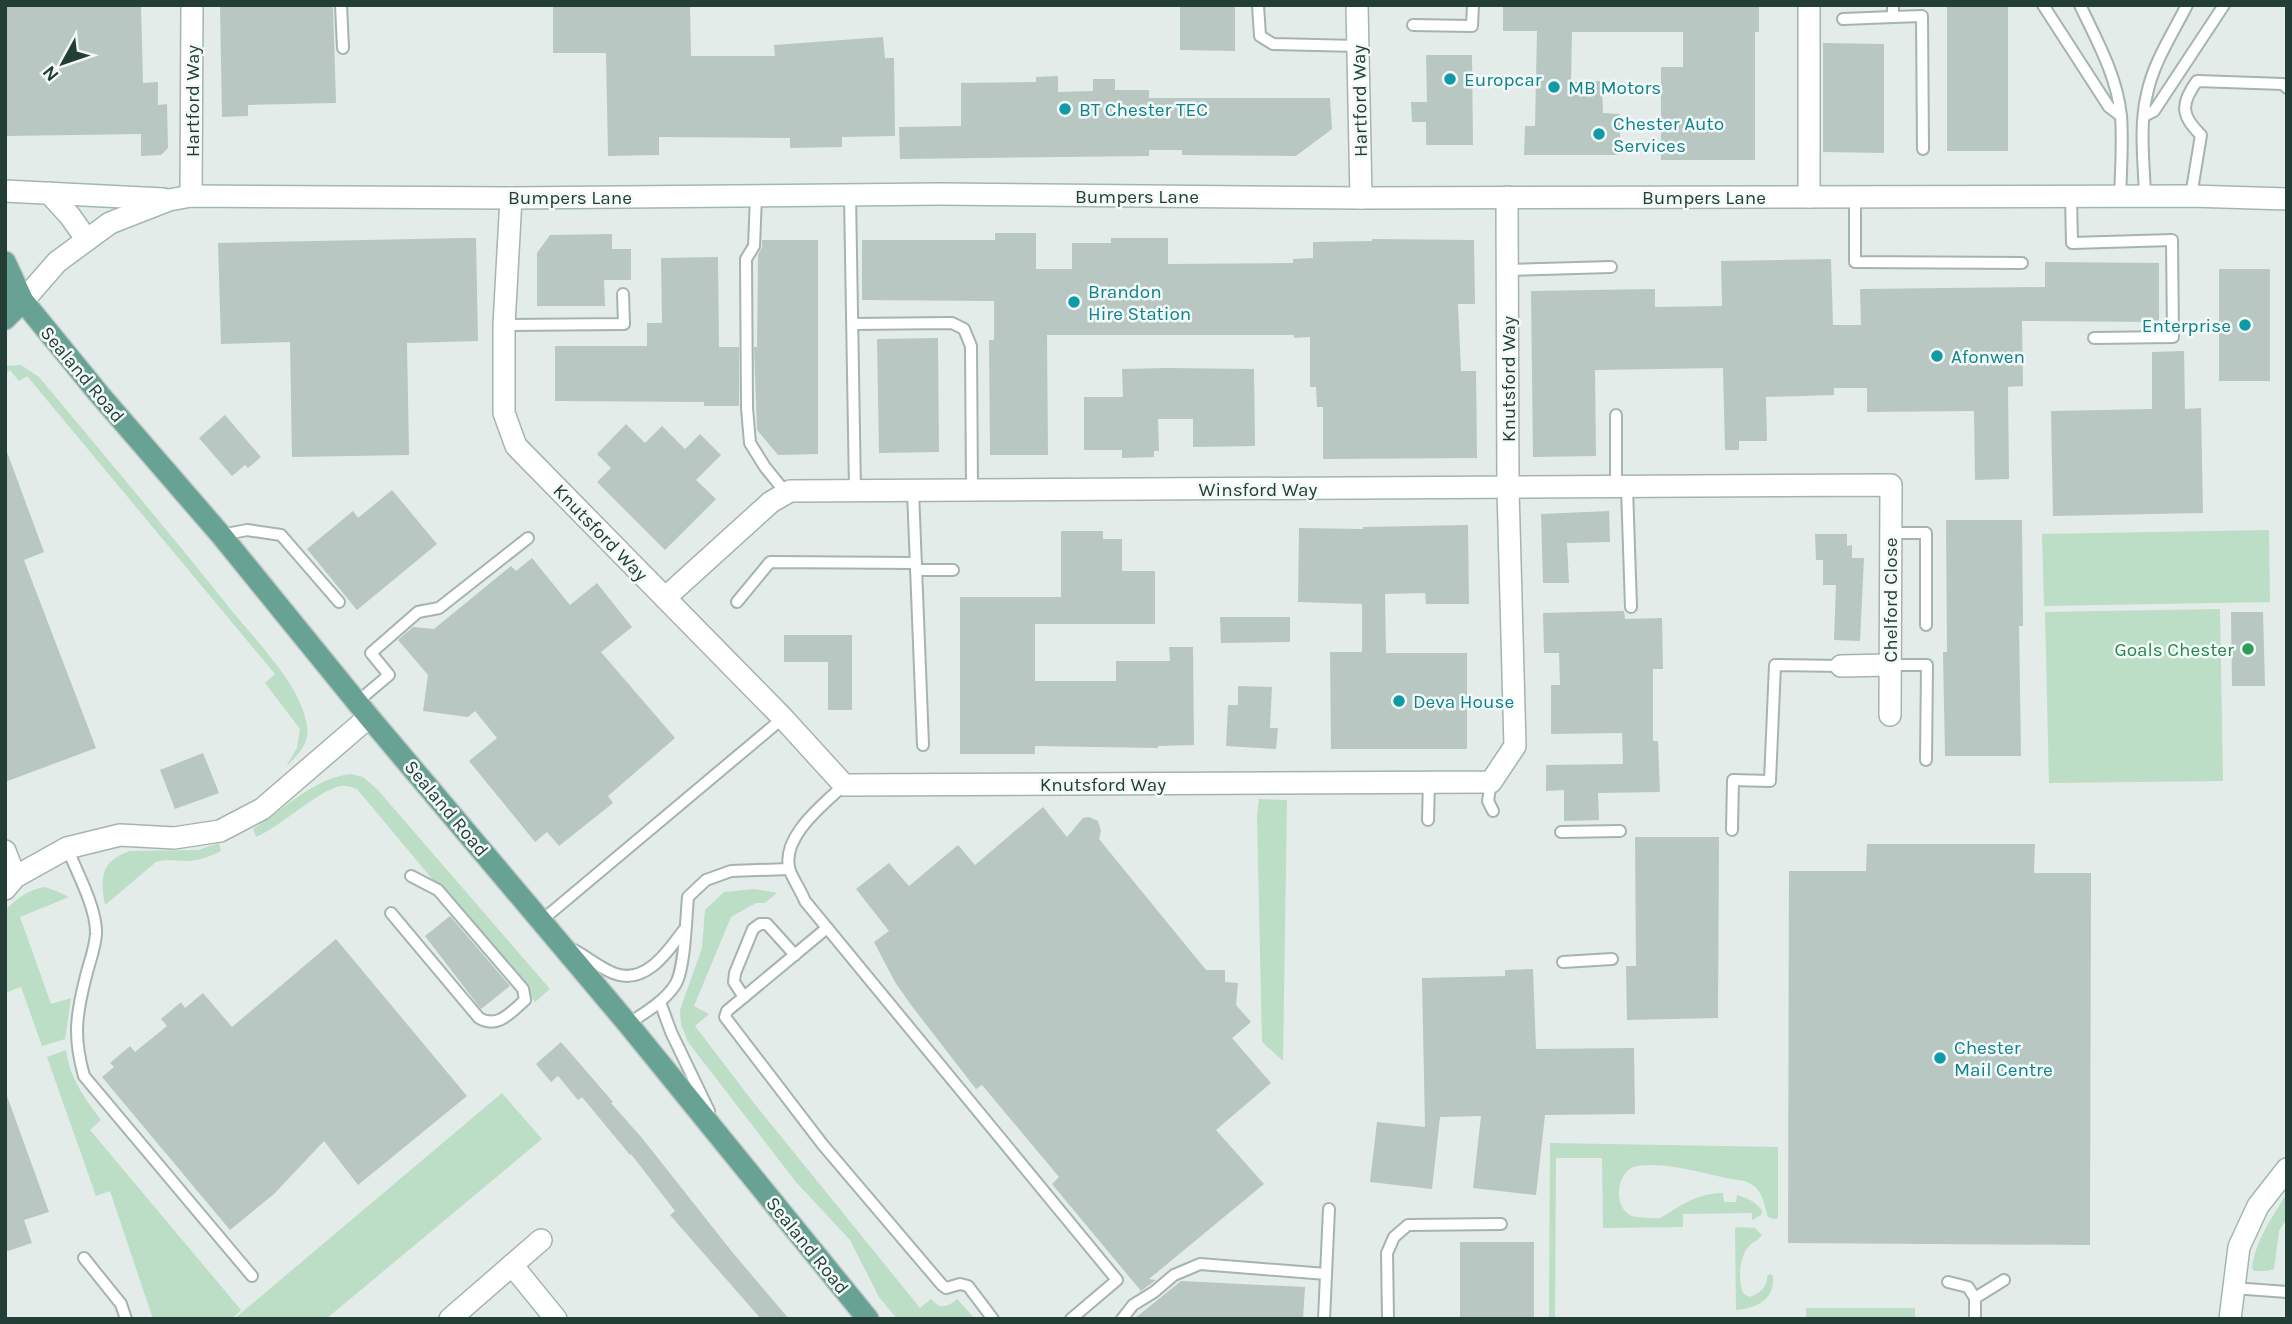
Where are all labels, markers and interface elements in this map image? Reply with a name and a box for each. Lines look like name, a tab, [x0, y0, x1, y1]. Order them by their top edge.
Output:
north arrow	[28, 28, 98, 98]
street label: Hartford Way	[1348, 44, 1372, 157]
street label: Hartford Way	[182, 45, 204, 157]
text: N	[38, 61, 64, 86]
place label: Europcar	[1464, 69, 1542, 91]
marker: Europcar	[1442, 71, 1458, 87]
place label: MB Motors	[1568, 77, 1661, 99]
marker: MB Motors	[1546, 79, 1562, 95]
place label: BT Chester TEC	[1079, 99, 1208, 121]
marker: BT Chester TEC	[1057, 101, 1073, 117]
place label: Chester Auto Services	[1613, 113, 1724, 157]
marker: Chester Auto Services	[1591, 126, 1607, 142]
street label: Bumpers Lane	[1075, 186, 1199, 208]
street label: Bumpers Lane	[508, 187, 632, 209]
street label: Bumpers Lane	[1642, 187, 1766, 209]
place label: Brandon Hire Station	[1088, 281, 1191, 325]
marker: Brandon Hire Station	[1066, 294, 1082, 310]
place label: Enterprise	[2142, 315, 2231, 337]
street label: Knutsford Way	[1498, 316, 1520, 442]
marker: Enterprise	[2237, 317, 2253, 333]
street label: Sealand Road	[36, 322, 129, 427]
place label: Afonwen	[1951, 346, 2025, 368]
marker: Afonwen	[1929, 348, 1945, 364]
street label: Winsford Way	[1199, 479, 1318, 501]
street label: Knutsford Way	[548, 480, 652, 586]
street label: Chelford Close	[1880, 538, 1902, 662]
place label: Goals Chester	[2114, 639, 2234, 661]
marker: Goals Chester	[2240, 641, 2256, 657]
place label: Deva House	[1413, 691, 1514, 713]
marker: Deva House	[1391, 693, 1407, 709]
street label: Sealand Road	[400, 756, 493, 861]
street label: Knutsford Way	[1040, 774, 1166, 796]
place label: Chester Mail Centre	[1954, 1037, 2053, 1081]
marker: Chester Mail Centre	[1932, 1050, 1948, 1066]
street label: Sealand Road	[761, 1193, 853, 1299]

